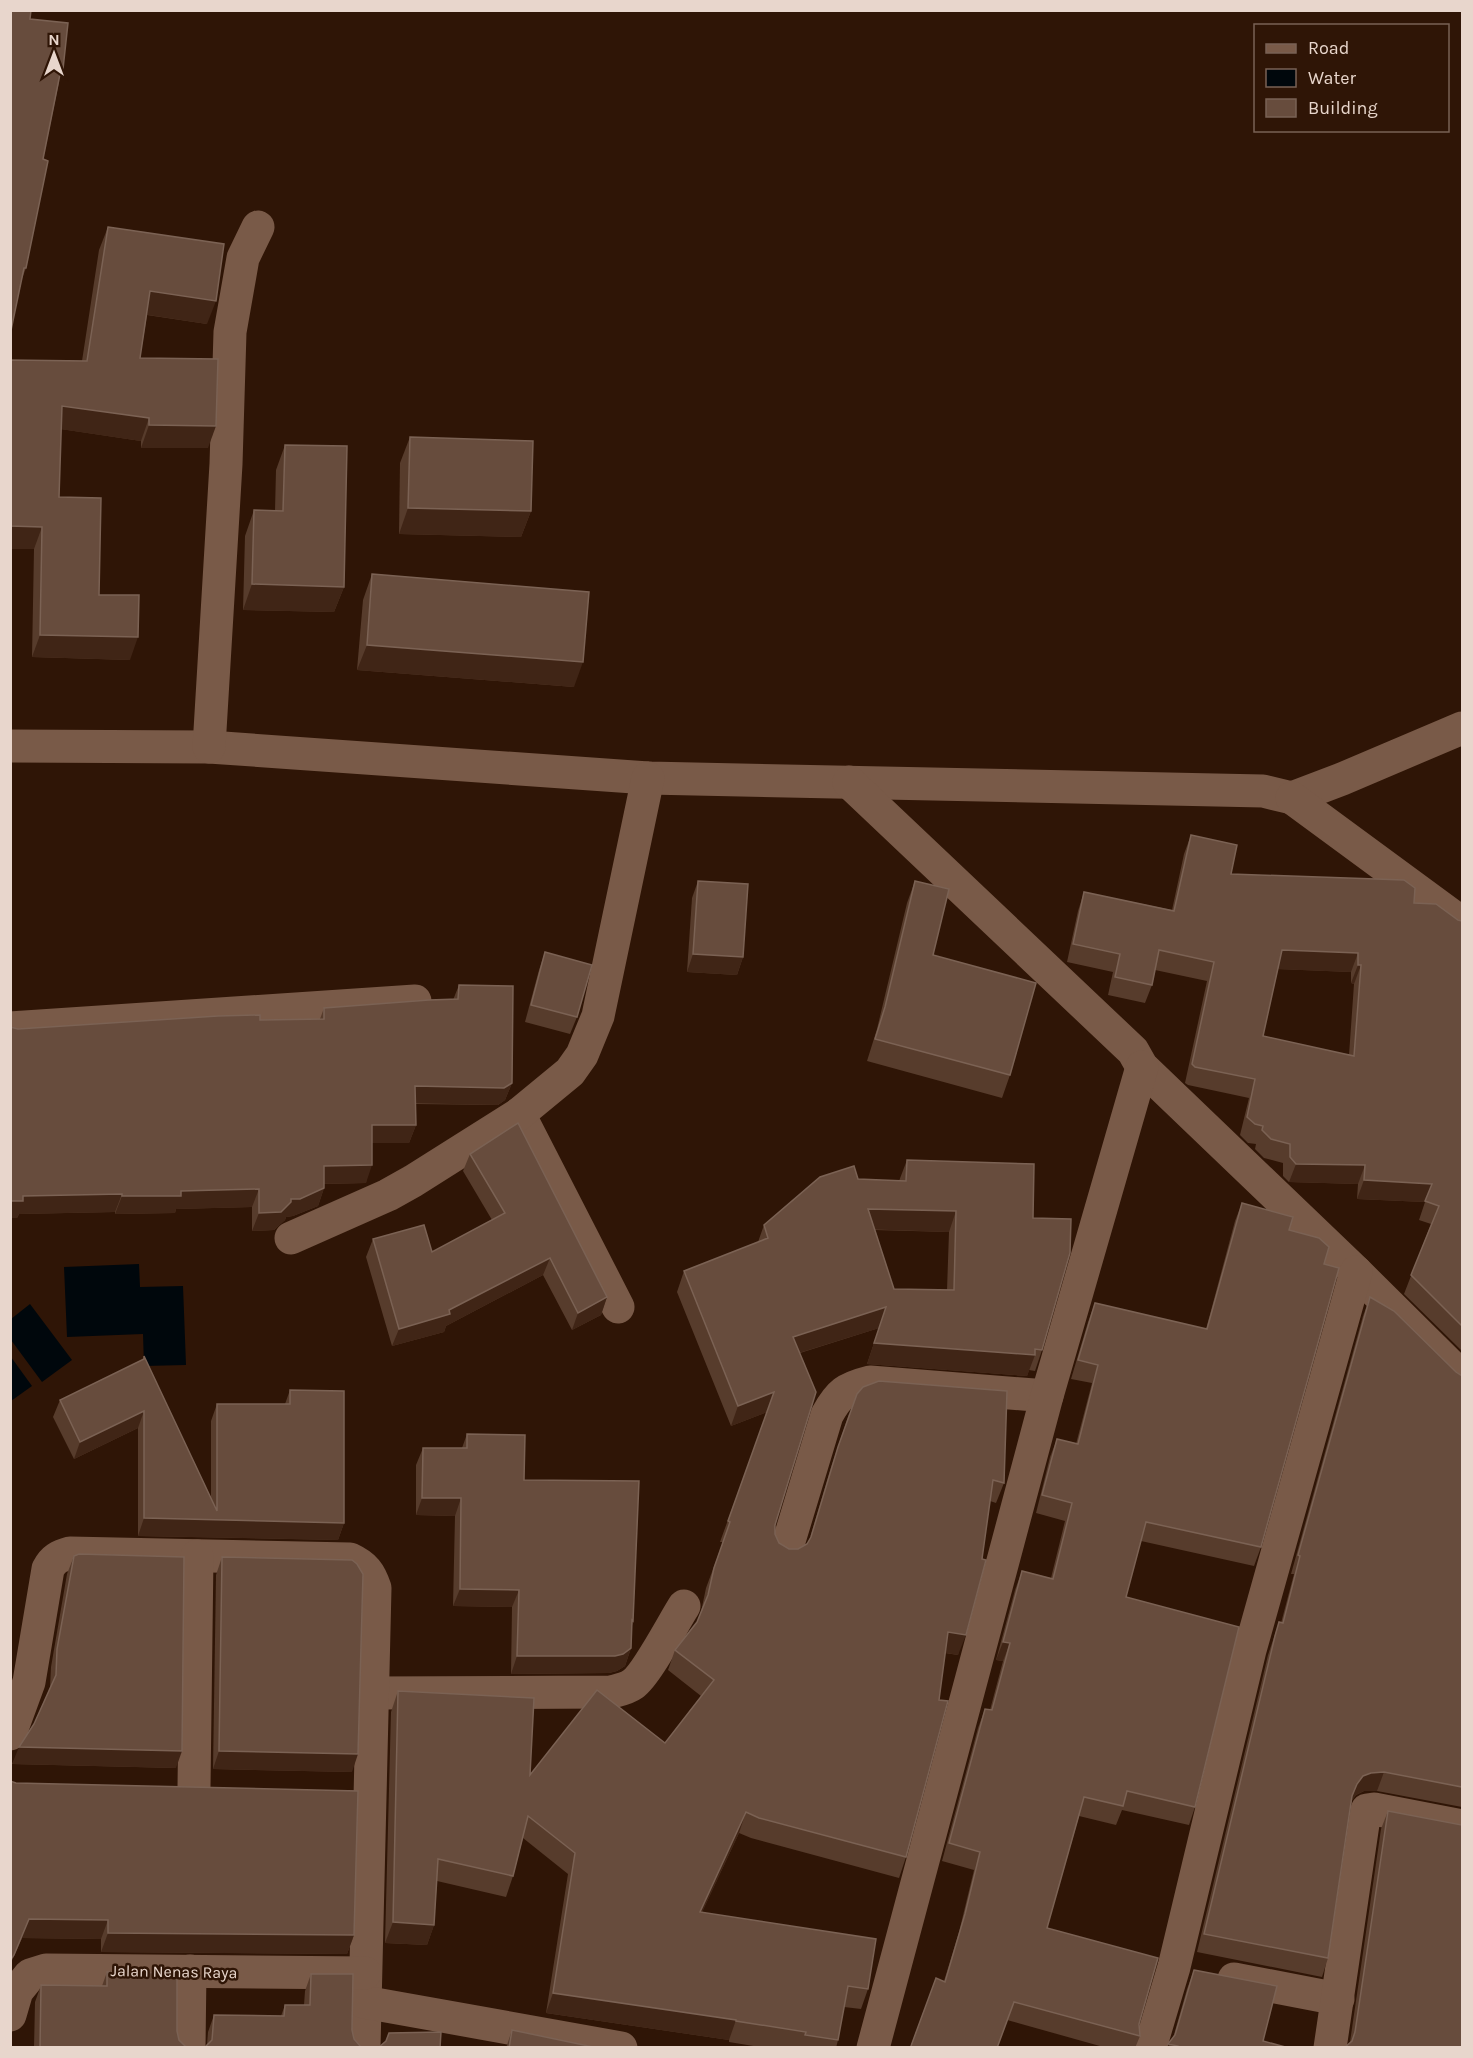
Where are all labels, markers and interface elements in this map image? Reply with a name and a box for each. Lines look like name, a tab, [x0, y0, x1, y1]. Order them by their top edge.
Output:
north arrow	[24, 24, 84, 84]
legend	[1254, 24, 1449, 132]
text: N	[48, 30, 60, 49]
text: Road	[1308, 37, 1349, 59]
text: Water	[1308, 67, 1356, 89]
text: Building	[1308, 97, 1378, 119]
street label: Jalan Nenas Raya	[110, 1961, 237, 1982]

